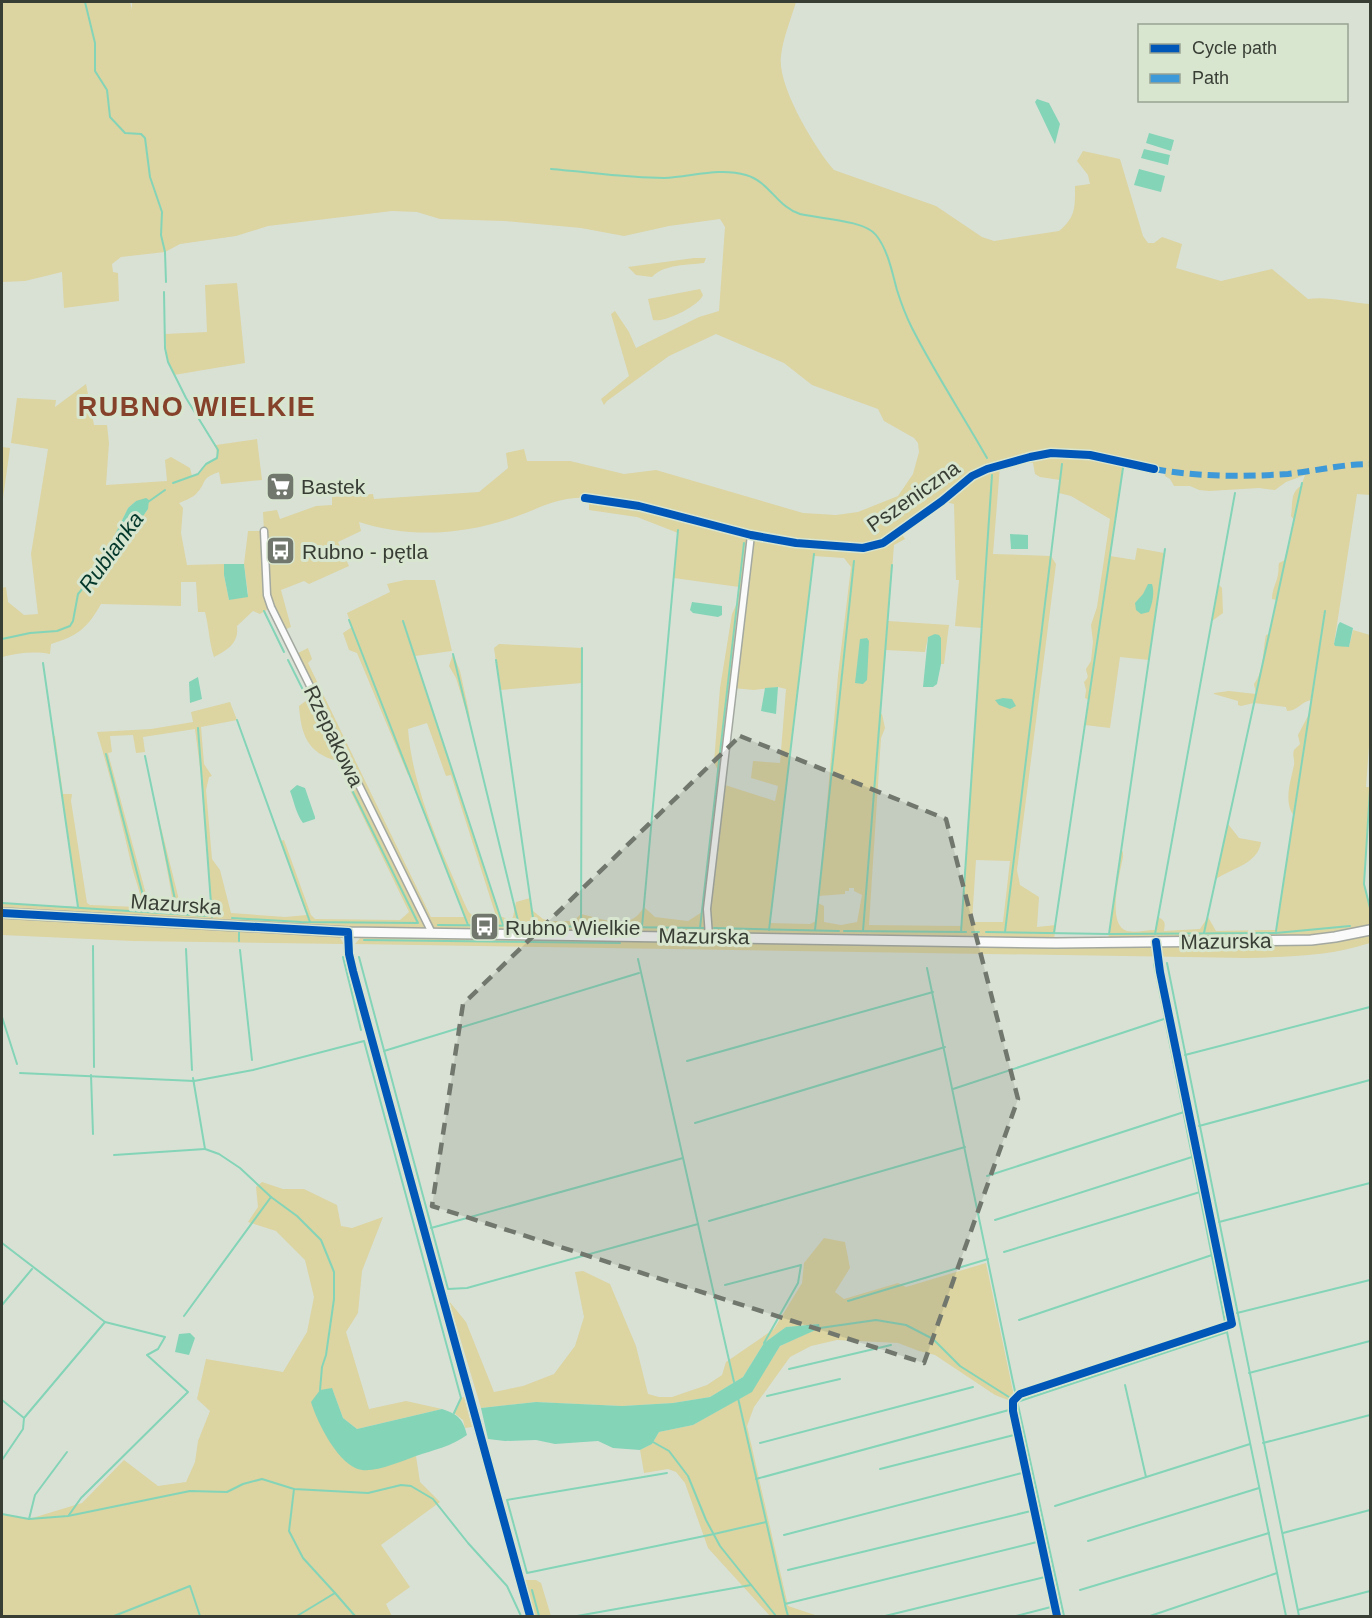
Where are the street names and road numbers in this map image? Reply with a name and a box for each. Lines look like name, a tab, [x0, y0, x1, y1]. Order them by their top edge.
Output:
street label: Pszeniczna	[862, 456, 964, 536]
street label: Rzepakowa	[300, 682, 369, 791]
street label: Mazurska	[130, 889, 223, 919]
street label: Mazurska	[658, 924, 750, 948]
street label: Mazurska	[1180, 929, 1272, 953]

